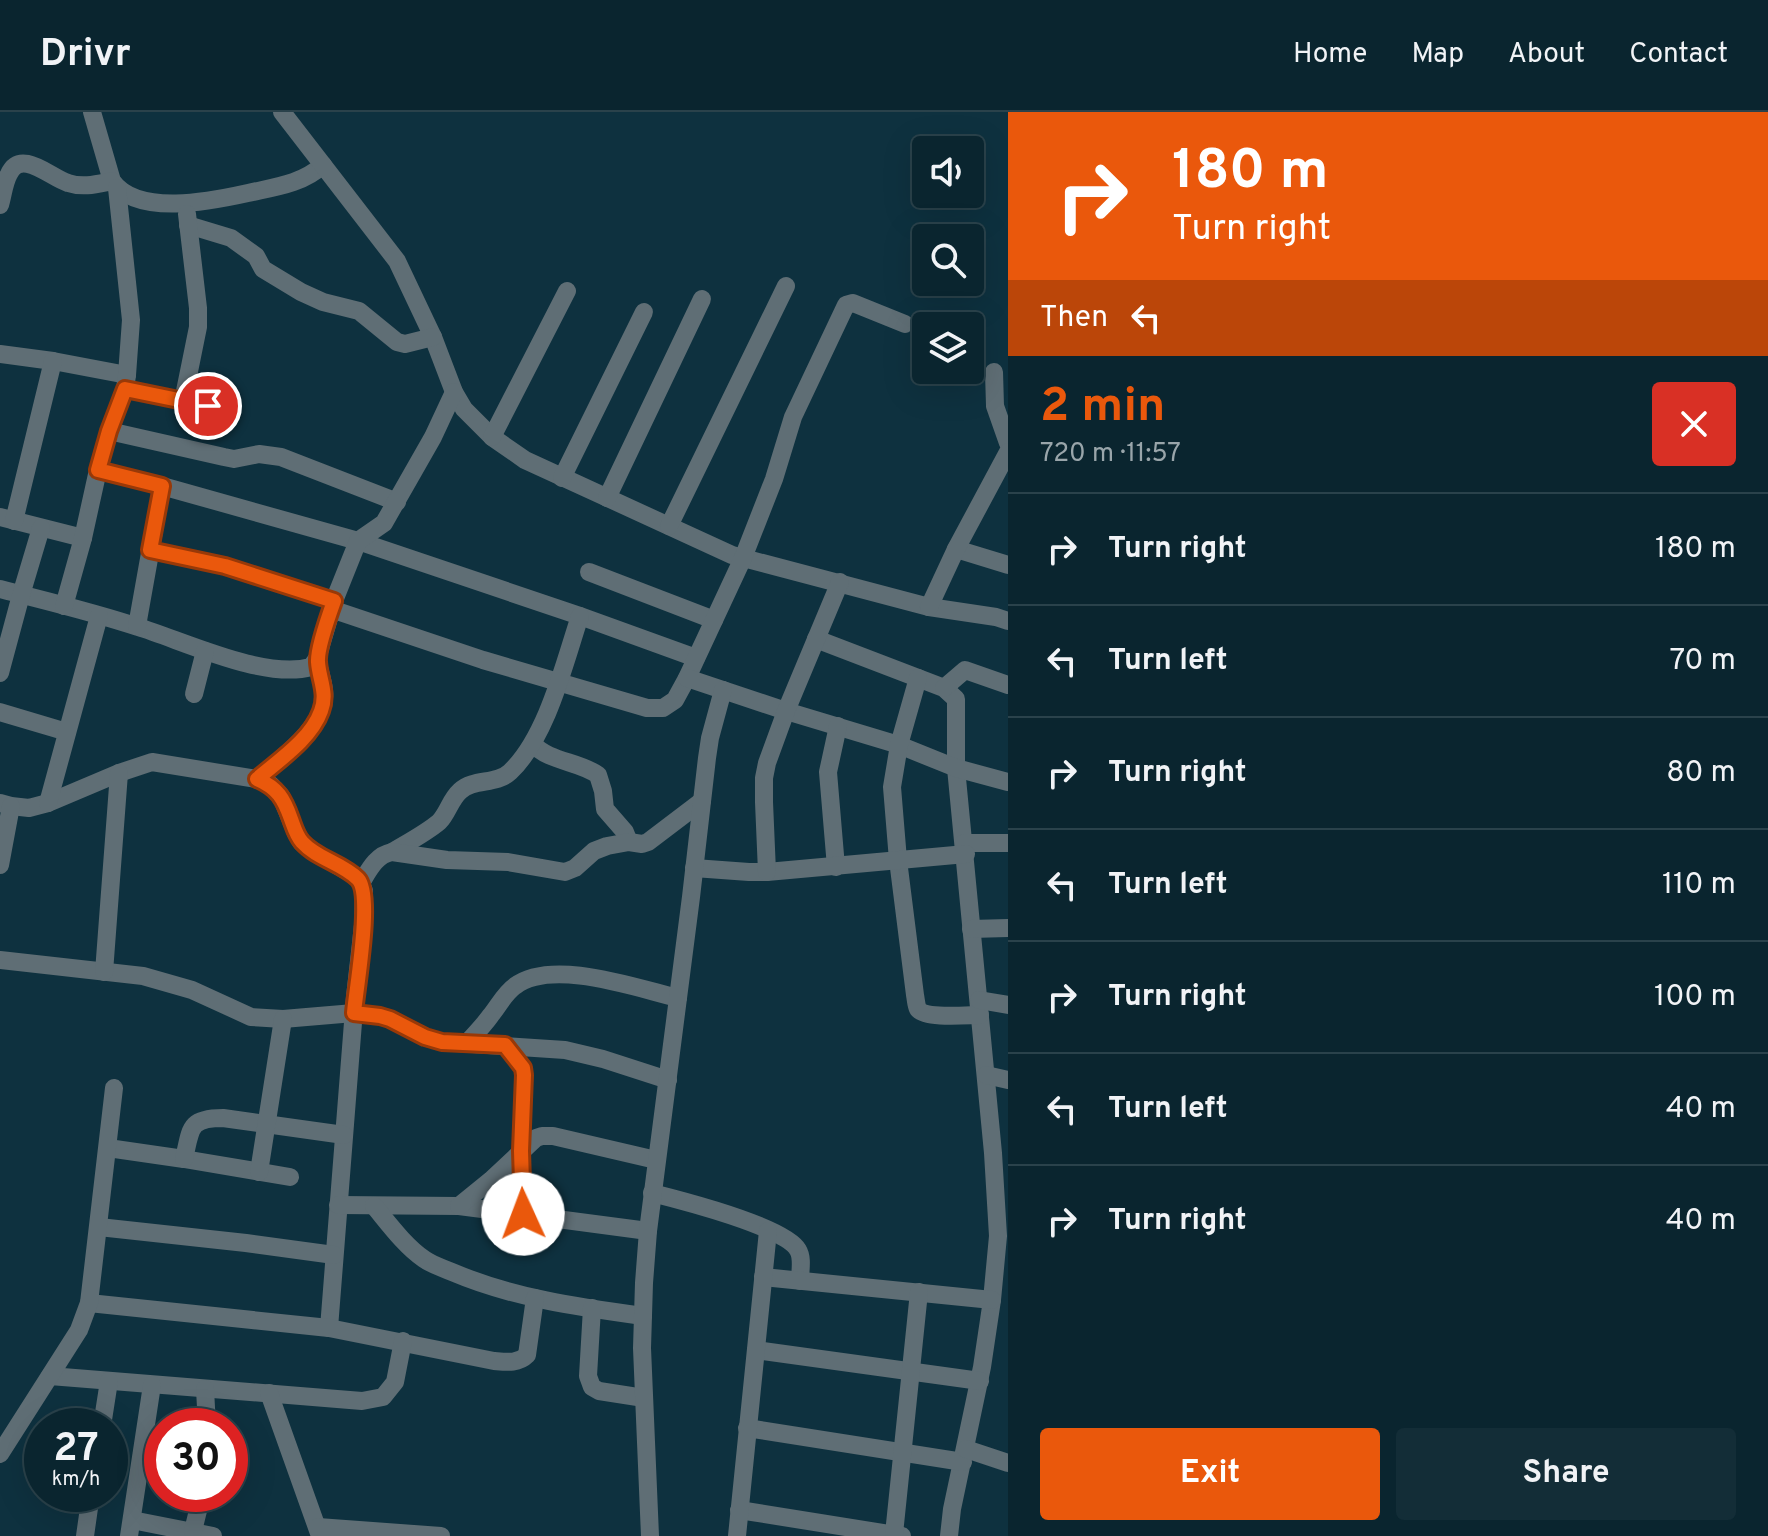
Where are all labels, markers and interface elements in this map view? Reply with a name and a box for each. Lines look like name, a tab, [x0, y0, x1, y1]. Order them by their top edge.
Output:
text: Drivr	[40, 31, 131, 80]
text: Home	[1293, 37, 1367, 73]
text: Map	[1411, 37, 1464, 73]
text: About	[1508, 37, 1585, 73]
text: Contact	[1629, 37, 1728, 73]
map controls	[912, 136, 984, 384]
button: sound	[912, 136, 984, 208]
text: 180 m	[1172, 138, 1329, 208]
icon: right	[1040, 144, 1144, 248]
text: Turn right	[1172, 207, 1331, 253]
button: search	[912, 224, 984, 296]
icon: left	[1124, 296, 1168, 340]
text: Then	[1040, 300, 1108, 337]
button: layers	[912, 312, 984, 384]
pin	[174, 372, 242, 440]
text: 2 min	[1040, 378, 1165, 438]
button: close	[1652, 382, 1736, 466]
icon: arrive	[186, 384, 230, 428]
text: 720 m · 11:57	[1040, 438, 1181, 471]
icon: right	[1040, 527, 1084, 571]
text: Turn right	[1108, 531, 1246, 568]
text: 180 m	[1655, 531, 1736, 568]
icon: left	[1040, 639, 1084, 683]
text: Turn left	[1108, 643, 1228, 680]
text: 70 m	[1670, 643, 1736, 680]
icon: right	[1040, 751, 1084, 795]
text: Turn right	[1108, 755, 1246, 792]
text: 80 m	[1666, 755, 1736, 792]
icon: left	[1040, 863, 1084, 907]
text: Turn left	[1108, 867, 1228, 904]
text: 110 m	[1662, 867, 1736, 904]
icon: right	[1040, 975, 1084, 1019]
text: Turn right	[1108, 979, 1246, 1016]
text: 100 m	[1654, 979, 1736, 1016]
icon: left	[1040, 1087, 1084, 1131]
text: Turn left	[1108, 1091, 1228, 1128]
text: 40 m	[1666, 1091, 1736, 1128]
position arrow	[481, 1172, 565, 1256]
icon: right	[1040, 1199, 1084, 1243]
text: Turn right	[1108, 1203, 1246, 1240]
text: 40 m	[1666, 1203, 1736, 1240]
speed limit sign: 30	[144, 1408, 248, 1512]
text: 27	[53, 1425, 99, 1475]
button: Exit	[1040, 1428, 1380, 1520]
button: Share	[1396, 1428, 1736, 1520]
text: km/h	[52, 1467, 100, 1493]

